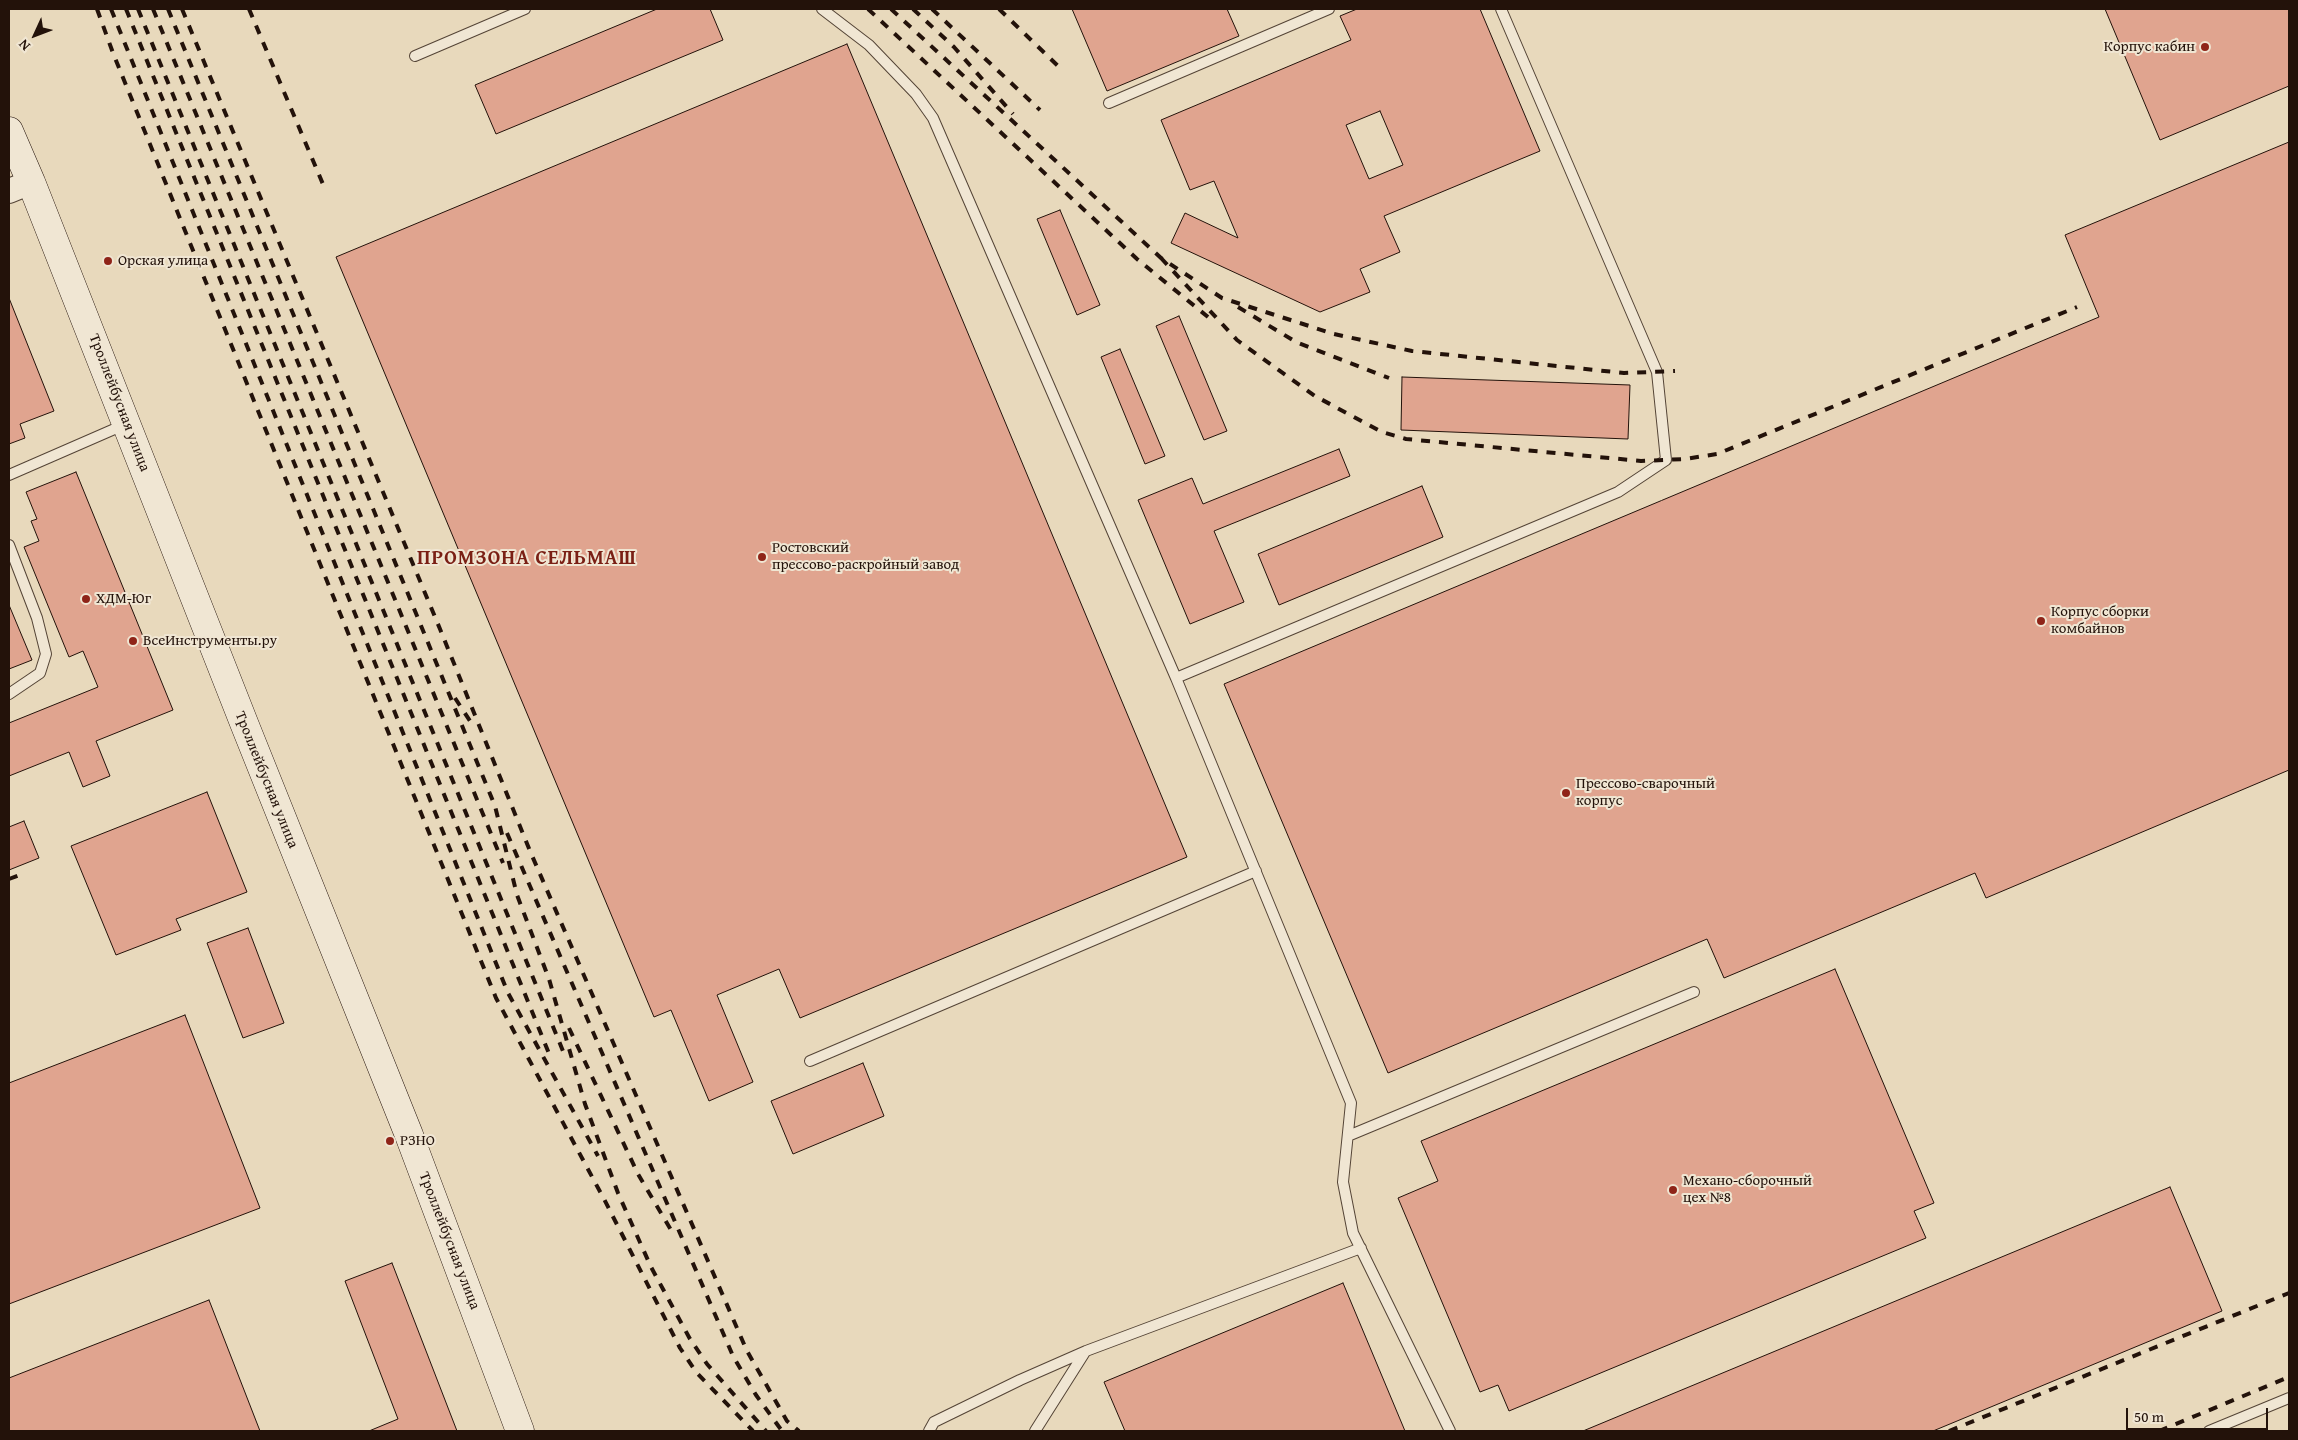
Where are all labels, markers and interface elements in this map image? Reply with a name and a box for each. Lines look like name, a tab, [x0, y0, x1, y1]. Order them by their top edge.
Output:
north arrow	[10, 10, 60, 60]
text: N	[14, 35, 35, 55]
place label: Корпус кабин	[2104, 38, 2195, 56]
marker: Корпус кабин	[2199, 41, 2211, 53]
place label: Орская улица	[118, 252, 208, 270]
marker: Орская улица	[102, 255, 114, 267]
street label: Троллейбусная улица	[84, 332, 154, 474]
place label: Ростовский прессово-раскройный завод	[772, 539, 959, 574]
district label: ПРОМЗОНА СЕЛЬМАШ	[415, 547, 639, 571]
marker: Ростовский прессово-раскройный завод	[756, 551, 768, 563]
place label: ХДМ-Юг	[96, 590, 151, 608]
marker: ХДМ-Юг	[80, 593, 92, 605]
place label: Корпус сборки комбайнов	[2051, 603, 2149, 638]
marker: Корпус сборки комбайнов	[2035, 615, 2047, 627]
place label: ВсеИнструменты.ру	[143, 632, 277, 650]
marker: ВсеИнструменты.ру	[127, 635, 139, 647]
street label: Троллейбусная улица	[230, 709, 302, 851]
place label: Прессово-сварочный корпус	[1576, 775, 1715, 810]
marker: Прессово-сварочный корпус	[1560, 787, 1572, 799]
place label: РЗНО	[400, 1132, 435, 1150]
marker: РЗНО	[384, 1135, 396, 1147]
street label: Троллейбусная улица	[414, 1170, 484, 1312]
place label: Механо-сборочный цех №8	[1683, 1172, 1812, 1207]
marker: Механо-сборочный цех №8	[1667, 1184, 1679, 1196]
scale bar	[2128, 1398, 2270, 1430]
text: 50 m	[2134, 1406, 2164, 1427]

